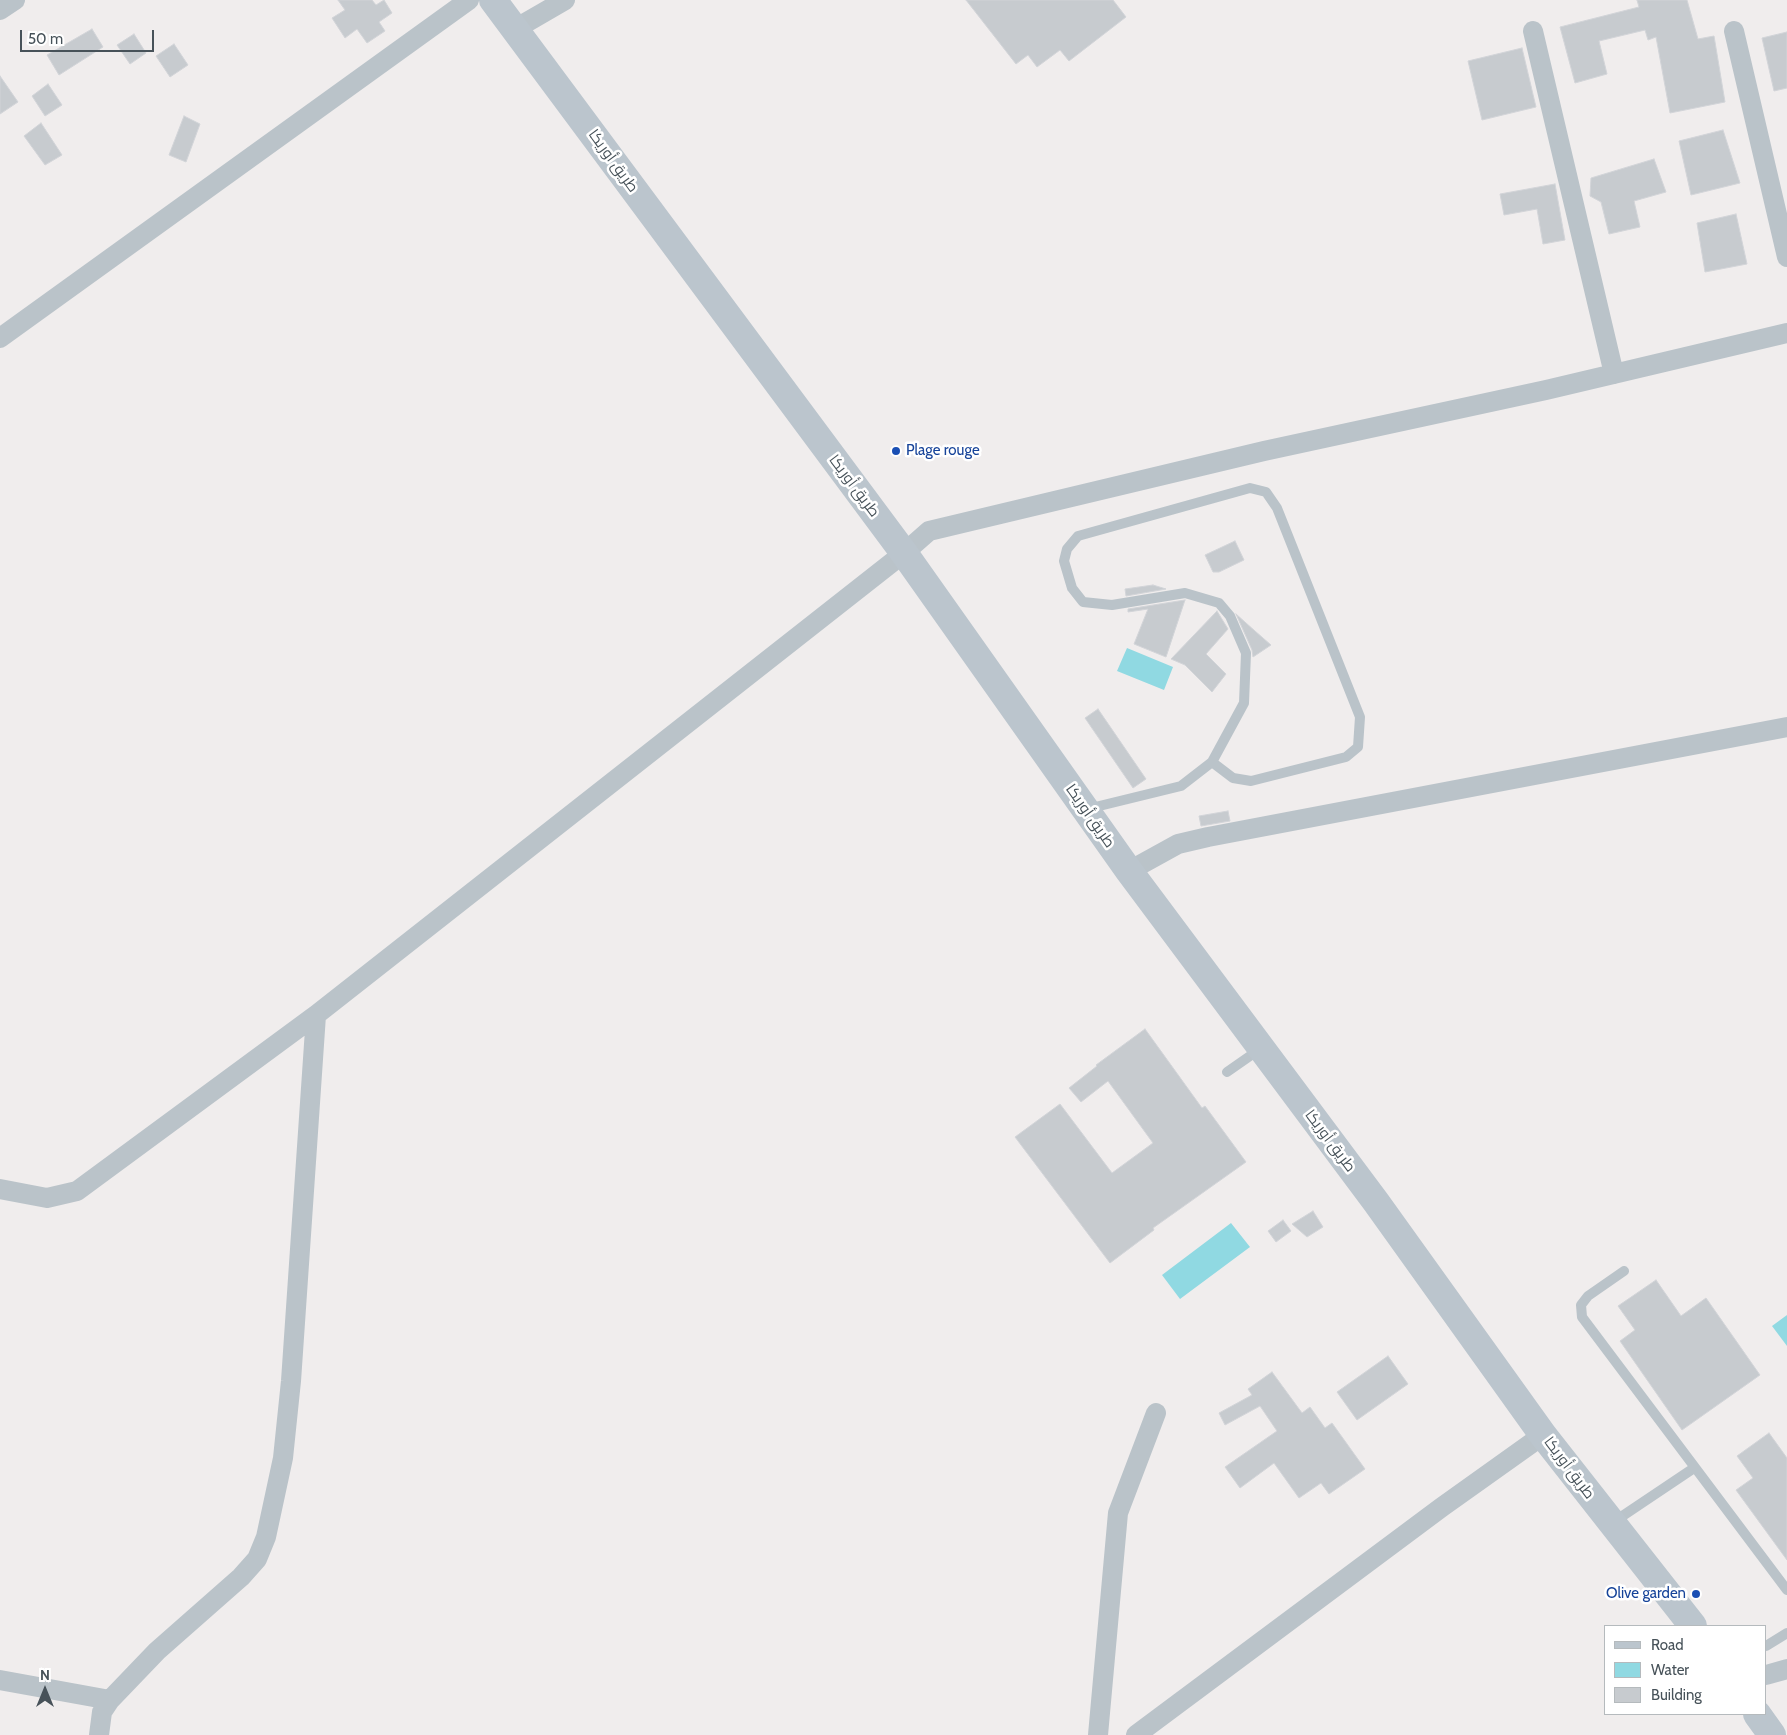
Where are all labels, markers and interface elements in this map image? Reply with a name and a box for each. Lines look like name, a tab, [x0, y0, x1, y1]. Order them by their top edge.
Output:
scale bar	[22, 20, 156, 52]
text: 50 m	[28, 30, 63, 48]
street label: طريق أوريكا	[584, 126, 642, 196]
place label: Plage rouge	[906, 442, 980, 460]
marker: Plage rouge	[890, 445, 902, 457]
street label: طريق أوريكا	[825, 451, 883, 521]
street label: طريق أوريكا	[1062, 781, 1118, 851]
street label: طريق أوريكا	[1301, 1106, 1359, 1176]
street label: طريق أوريكا	[1540, 1433, 1598, 1503]
place label: Olive garden	[1606, 1585, 1686, 1603]
marker: Olive garden	[1690, 1588, 1702, 1600]
legend	[1604, 1625, 1767, 1715]
text: Road	[1651, 1636, 1684, 1654]
text: Water	[1651, 1661, 1689, 1679]
north arrow	[20, 1665, 70, 1715]
text: N	[40, 1666, 50, 1684]
text: Building	[1651, 1686, 1702, 1704]

